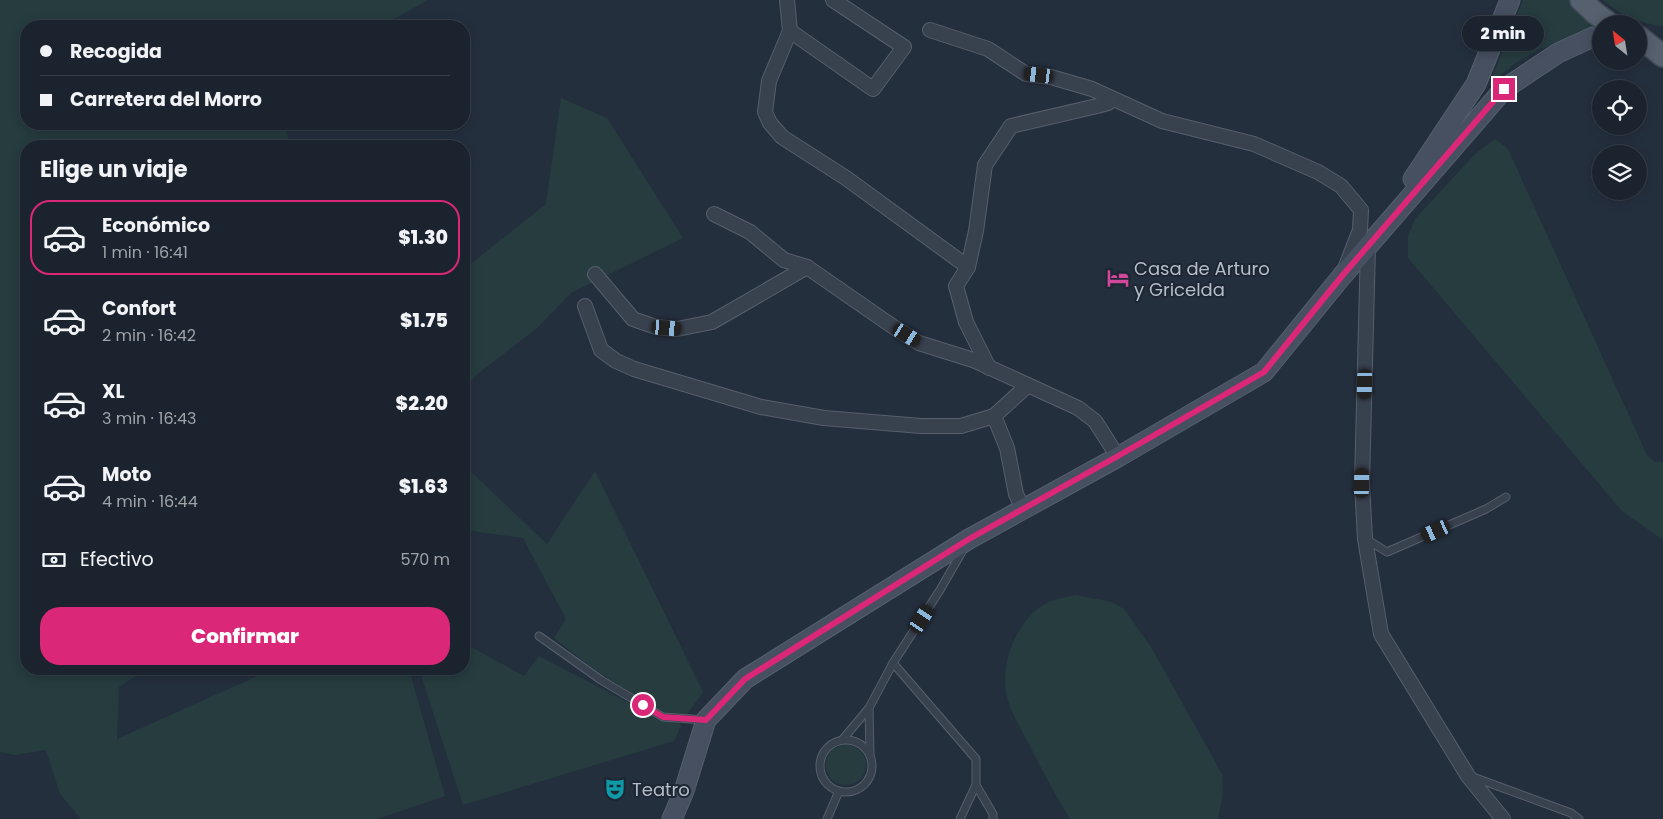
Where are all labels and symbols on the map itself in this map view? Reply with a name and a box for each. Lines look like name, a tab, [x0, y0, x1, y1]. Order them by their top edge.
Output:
north arrow	[1592, 15, 1648, 70]
callout: 2 min	[1463, 17, 1545, 52]
car	[1023, 66, 1054, 84]
route end	[1493, 78, 1515, 100]
place label: Casa de Arturo y Gricelda	[1134, 256, 1270, 302]
hotel icon: Casa de Arturo y Gricelda	[1105, 265, 1131, 291]
car	[651, 319, 682, 337]
car	[890, 321, 923, 349]
car	[1357, 369, 1372, 399]
car	[1354, 468, 1369, 498]
car	[1419, 518, 1452, 544]
car	[907, 602, 936, 636]
route start	[632, 694, 654, 716]
theatre icon: Teatro	[602, 776, 628, 802]
place label: Teatro	[632, 777, 690, 802]

